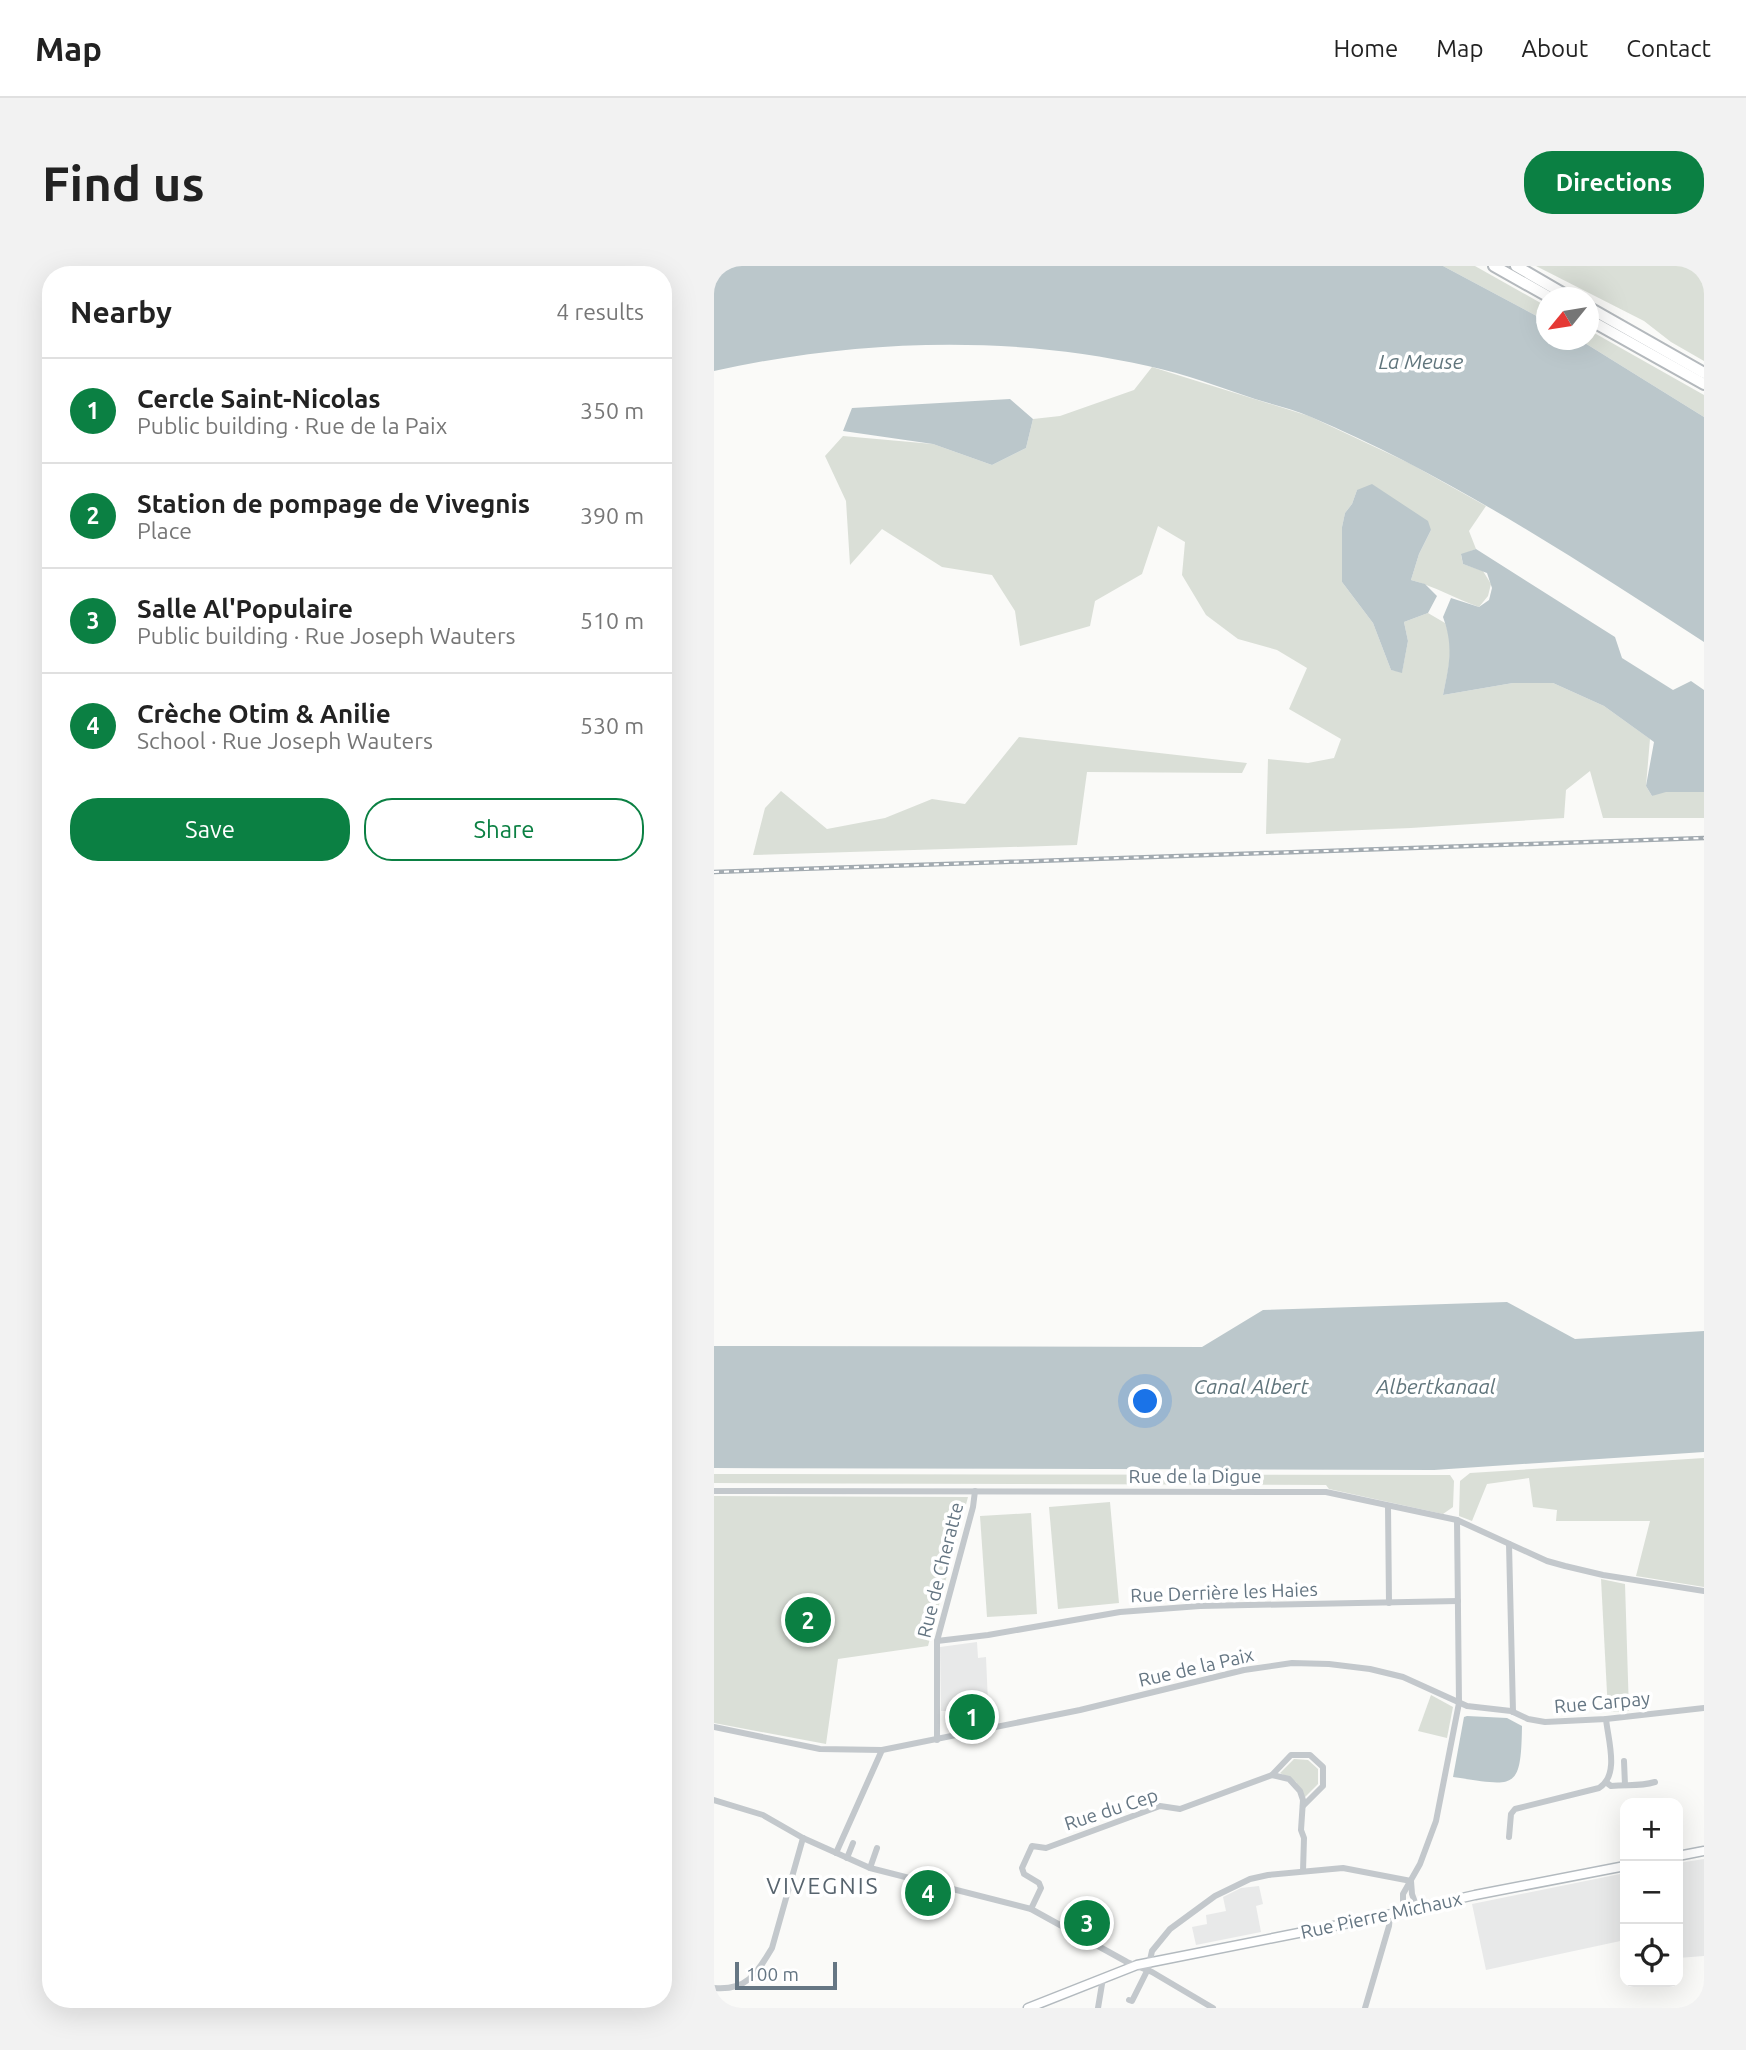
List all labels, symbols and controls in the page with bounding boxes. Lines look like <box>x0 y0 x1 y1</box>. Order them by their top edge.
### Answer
text: Map <box>35 30 102 67</box>
text: Home <box>1333 35 1398 62</box>
text: Map <box>1436 35 1483 62</box>
text: About <box>1521 35 1588 62</box>
text: Contact <box>1626 35 1711 62</box>
button: Directions <box>1524 151 1704 214</box>
text: Find us <box>42 155 205 210</box>
north arrow <box>1536 287 1599 350</box>
text: Nearby <box>70 295 172 329</box>
text: 4 results <box>556 299 644 324</box>
water label: La Meuse <box>1379 349 1464 373</box>
text: Cercle Saint-Nicolas <box>137 384 381 413</box>
text: 1 <box>87 398 99 423</box>
text: 350 m <box>580 398 644 423</box>
text: Public building · Rue de la Paix <box>137 413 447 438</box>
text: Station de pompage de Vivegnis <box>137 489 530 518</box>
text: 2 <box>87 503 99 528</box>
text: 390 m <box>580 503 644 528</box>
text: Place <box>137 518 192 543</box>
text: Salle Al'Populaire <box>137 594 353 623</box>
text: 3 <box>87 608 99 633</box>
text: 510 m <box>580 608 644 633</box>
text: Public building · Rue Joseph Wauters <box>137 623 516 648</box>
text: Crèche Otim & Anilie <box>137 699 391 728</box>
text: 4 <box>87 713 99 738</box>
text: 530 m <box>580 713 644 738</box>
text: School · Rue Joseph Wauters <box>137 728 433 753</box>
button: Save <box>70 798 350 861</box>
button: Share <box>364 798 644 861</box>
water label: Canal Albert <box>1193 1374 1309 1398</box>
water label: Albertkanaal <box>1375 1374 1496 1398</box>
your location <box>1128 1384 1162 1418</box>
street label: Rue de la Digue <box>1129 1465 1261 1487</box>
street label: Rue de Cheratte <box>913 1500 967 1640</box>
street label: Rue Derrière les Haies <box>1130 1578 1318 1606</box>
pin: 2 <box>785 1594 831 1646</box>
street label: Rue de la Paix <box>1136 1643 1256 1691</box>
street label: Rue Carpay <box>1553 1687 1651 1717</box>
pin: 1 <box>949 1691 995 1743</box>
street label: Rue du Cep <box>1061 1784 1161 1834</box>
map controls <box>1620 1798 1683 1987</box>
button: + <box>1620 1798 1683 1861</box>
button: − <box>1620 1861 1683 1924</box>
pin: 4 <box>905 1867 951 1919</box>
district label: VIVEGNIS <box>766 1873 880 1898</box>
street label: Rue Pierre Michaux <box>1298 1887 1464 1943</box>
pin: 3 <box>1064 1897 1110 1949</box>
button: locate <box>1620 1924 1683 1987</box>
scale bar <box>735 1959 836 1991</box>
text: 100 m <box>746 1963 799 1985</box>

